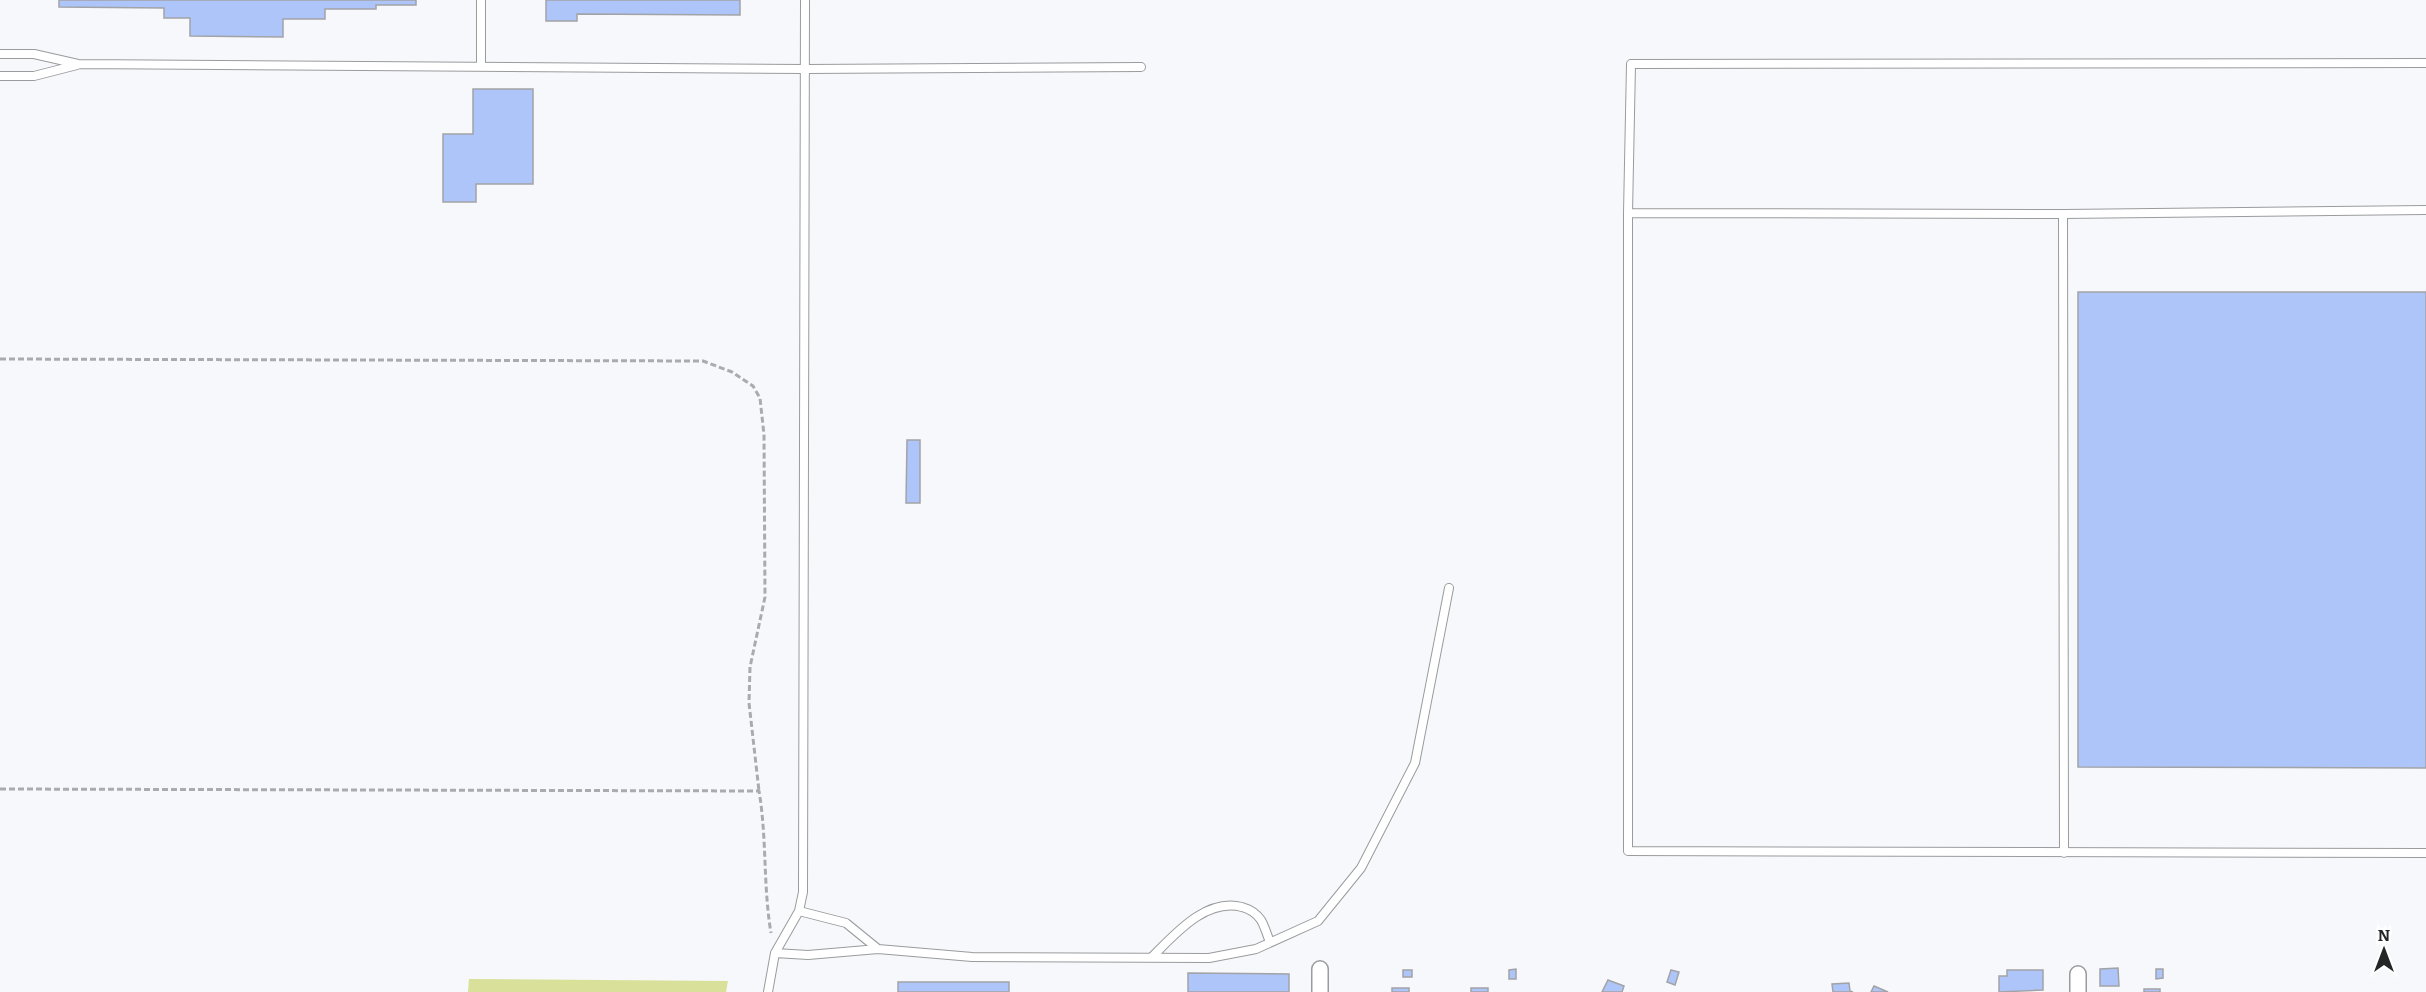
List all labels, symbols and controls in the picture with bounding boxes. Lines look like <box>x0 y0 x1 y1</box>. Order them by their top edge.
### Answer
north arrow <box>2354 920 2414 980</box>
text: N <box>2378 926 2390 945</box>

